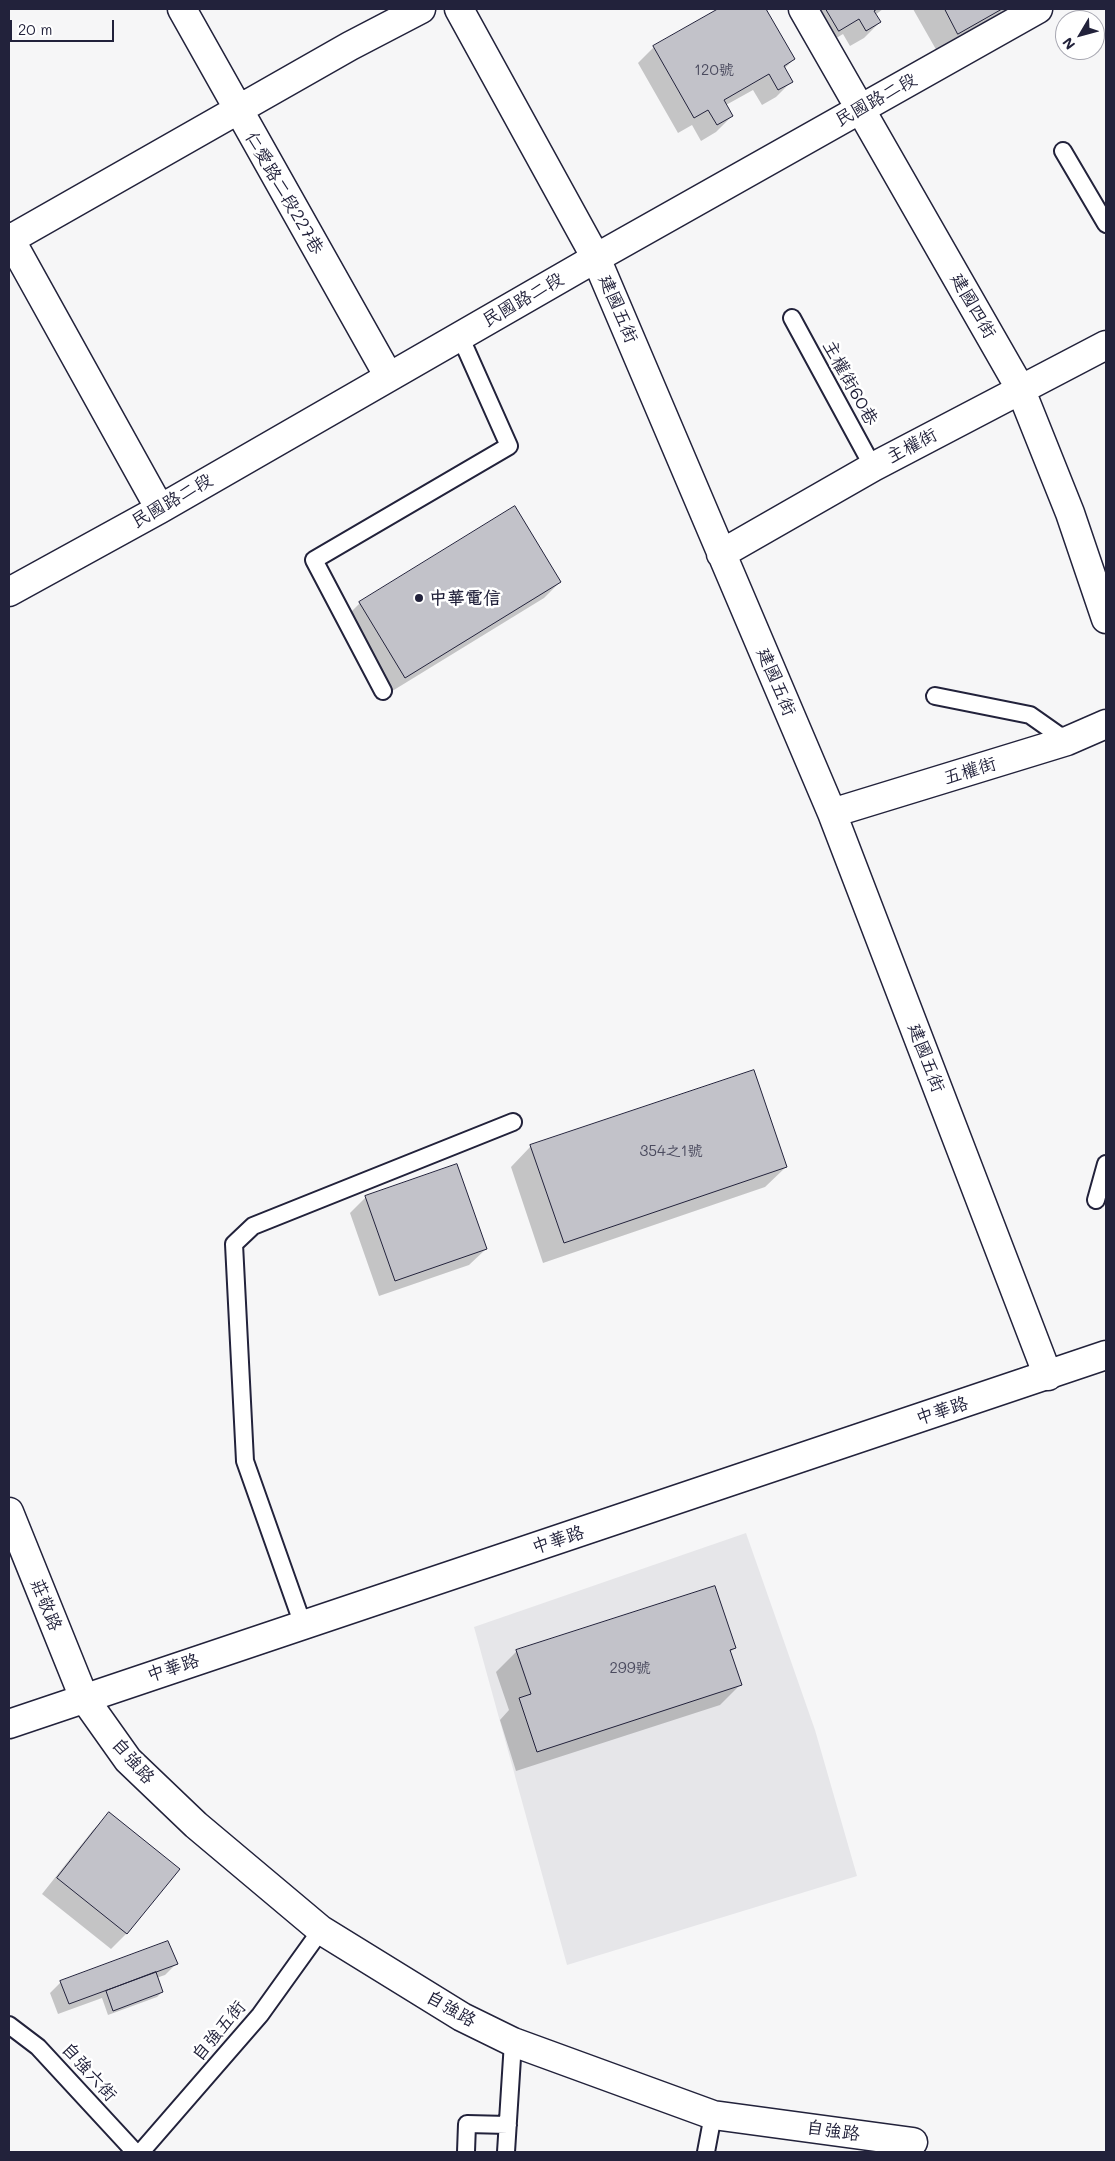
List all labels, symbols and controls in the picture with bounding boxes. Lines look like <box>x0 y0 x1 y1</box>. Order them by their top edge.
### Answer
scale bar <box>12 10 116 42</box>
north arrow <box>1055 10 1105 60</box>
text: 20 m <box>18 19 52 39</box>
text: N <box>1058 34 1079 54</box>
house number: 120號 <box>694 61 734 79</box>
street label: 民國路二段 <box>831 69 921 131</box>
street label: 仁愛路二段227巷 <box>240 128 328 258</box>
street label: 民國路二段 <box>479 268 567 332</box>
street label: 建國四街 <box>946 269 1000 343</box>
street label: 建國五街 <box>594 272 642 346</box>
street label: 主權街60巷 <box>818 337 882 429</box>
street label: 主權街 <box>883 424 941 468</box>
street label: 民國路二段 <box>128 469 216 533</box>
place label: 中華電信 <box>429 587 501 609</box>
marker: 中華電信 <box>413 592 425 604</box>
street label: 建國五街 <box>752 645 800 719</box>
street label: 五權街 <box>941 753 999 789</box>
street label: 建國五街 <box>903 1021 949 1095</box>
house number: 354之1號 <box>639 1142 703 1160</box>
street label: 中華路 <box>913 1392 971 1430</box>
street label: 中華路 <box>529 1521 587 1559</box>
street label: 莊敬路 <box>26 1576 66 1634</box>
street label: 中華路 <box>144 1649 202 1687</box>
house number: 299號 <box>609 1659 651 1677</box>
street label: 自強路 <box>107 1734 159 1788</box>
street label: 自強路 <box>422 1986 480 2032</box>
street label: 自強五街 <box>188 1996 250 2066</box>
street label: 自強六街 <box>57 2038 121 2106</box>
street label: 自強路 <box>805 2117 861 2145</box>

